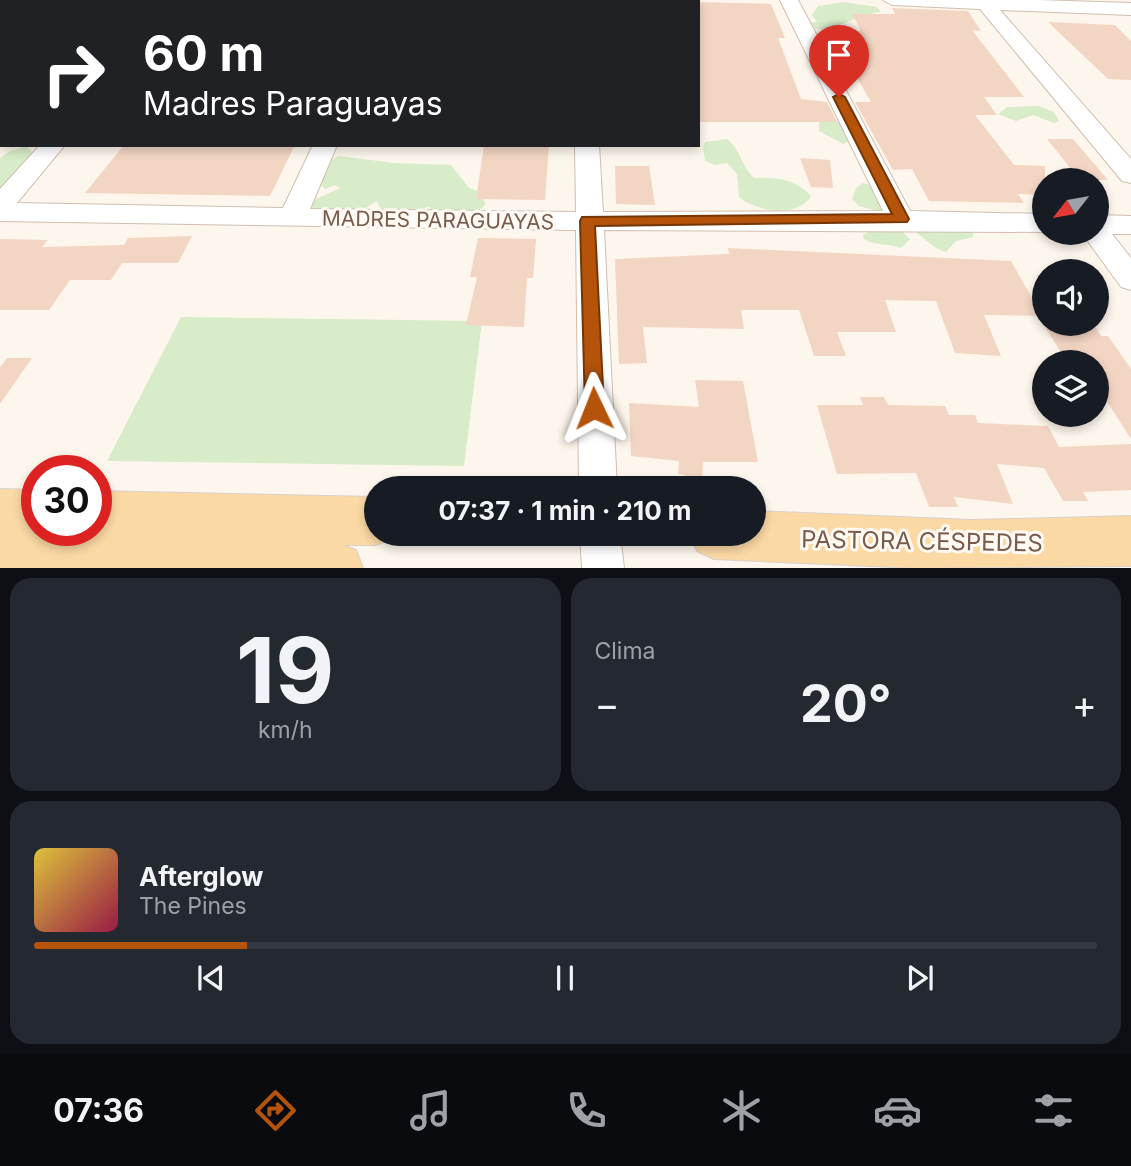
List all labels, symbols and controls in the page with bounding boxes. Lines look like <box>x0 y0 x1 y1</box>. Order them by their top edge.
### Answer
text: 60 m <box>143 24 264 83</box>
pin <box>809 25 869 97</box>
icon: right <box>28 28 119 119</box>
icon: arrive <box>820 36 858 74</box>
text: Madres Paraguayas <box>143 84 443 123</box>
north arrow <box>1032 168 1110 245</box>
map controls <box>1032 168 1109 427</box>
street label: MADRES PARAGUAYAS <box>322 205 554 235</box>
button: sound <box>1032 259 1109 336</box>
button: layers <box>1032 350 1109 427</box>
position arrow <box>557 371 631 445</box>
speed limit sign: 30 <box>21 455 112 546</box>
text: 07:37 · 1 min · 210 m <box>438 495 692 526</box>
street label: PASTORA CÉSPEDES <box>801 523 1043 558</box>
text: 19 <box>236 615 334 725</box>
text: Clima <box>595 637 656 665</box>
text: 20° <box>800 672 892 735</box>
text: − <box>595 681 620 727</box>
text: + <box>1072 681 1097 727</box>
text: km/h <box>258 716 313 744</box>
text: Afterglow <box>139 861 263 892</box>
text: The Pines <box>139 892 247 920</box>
icon: previous <box>192 959 230 997</box>
icon: pause <box>546 959 584 997</box>
icon: next <box>901 959 939 997</box>
icon: directions <box>251 1086 300 1135</box>
icon: music <box>406 1086 455 1135</box>
icon: phone <box>562 1086 611 1135</box>
icon: climate <box>717 1086 766 1135</box>
icon: car <box>873 1086 922 1135</box>
icon: filters <box>1029 1086 1078 1135</box>
text: 07:36 <box>53 1091 144 1130</box>

